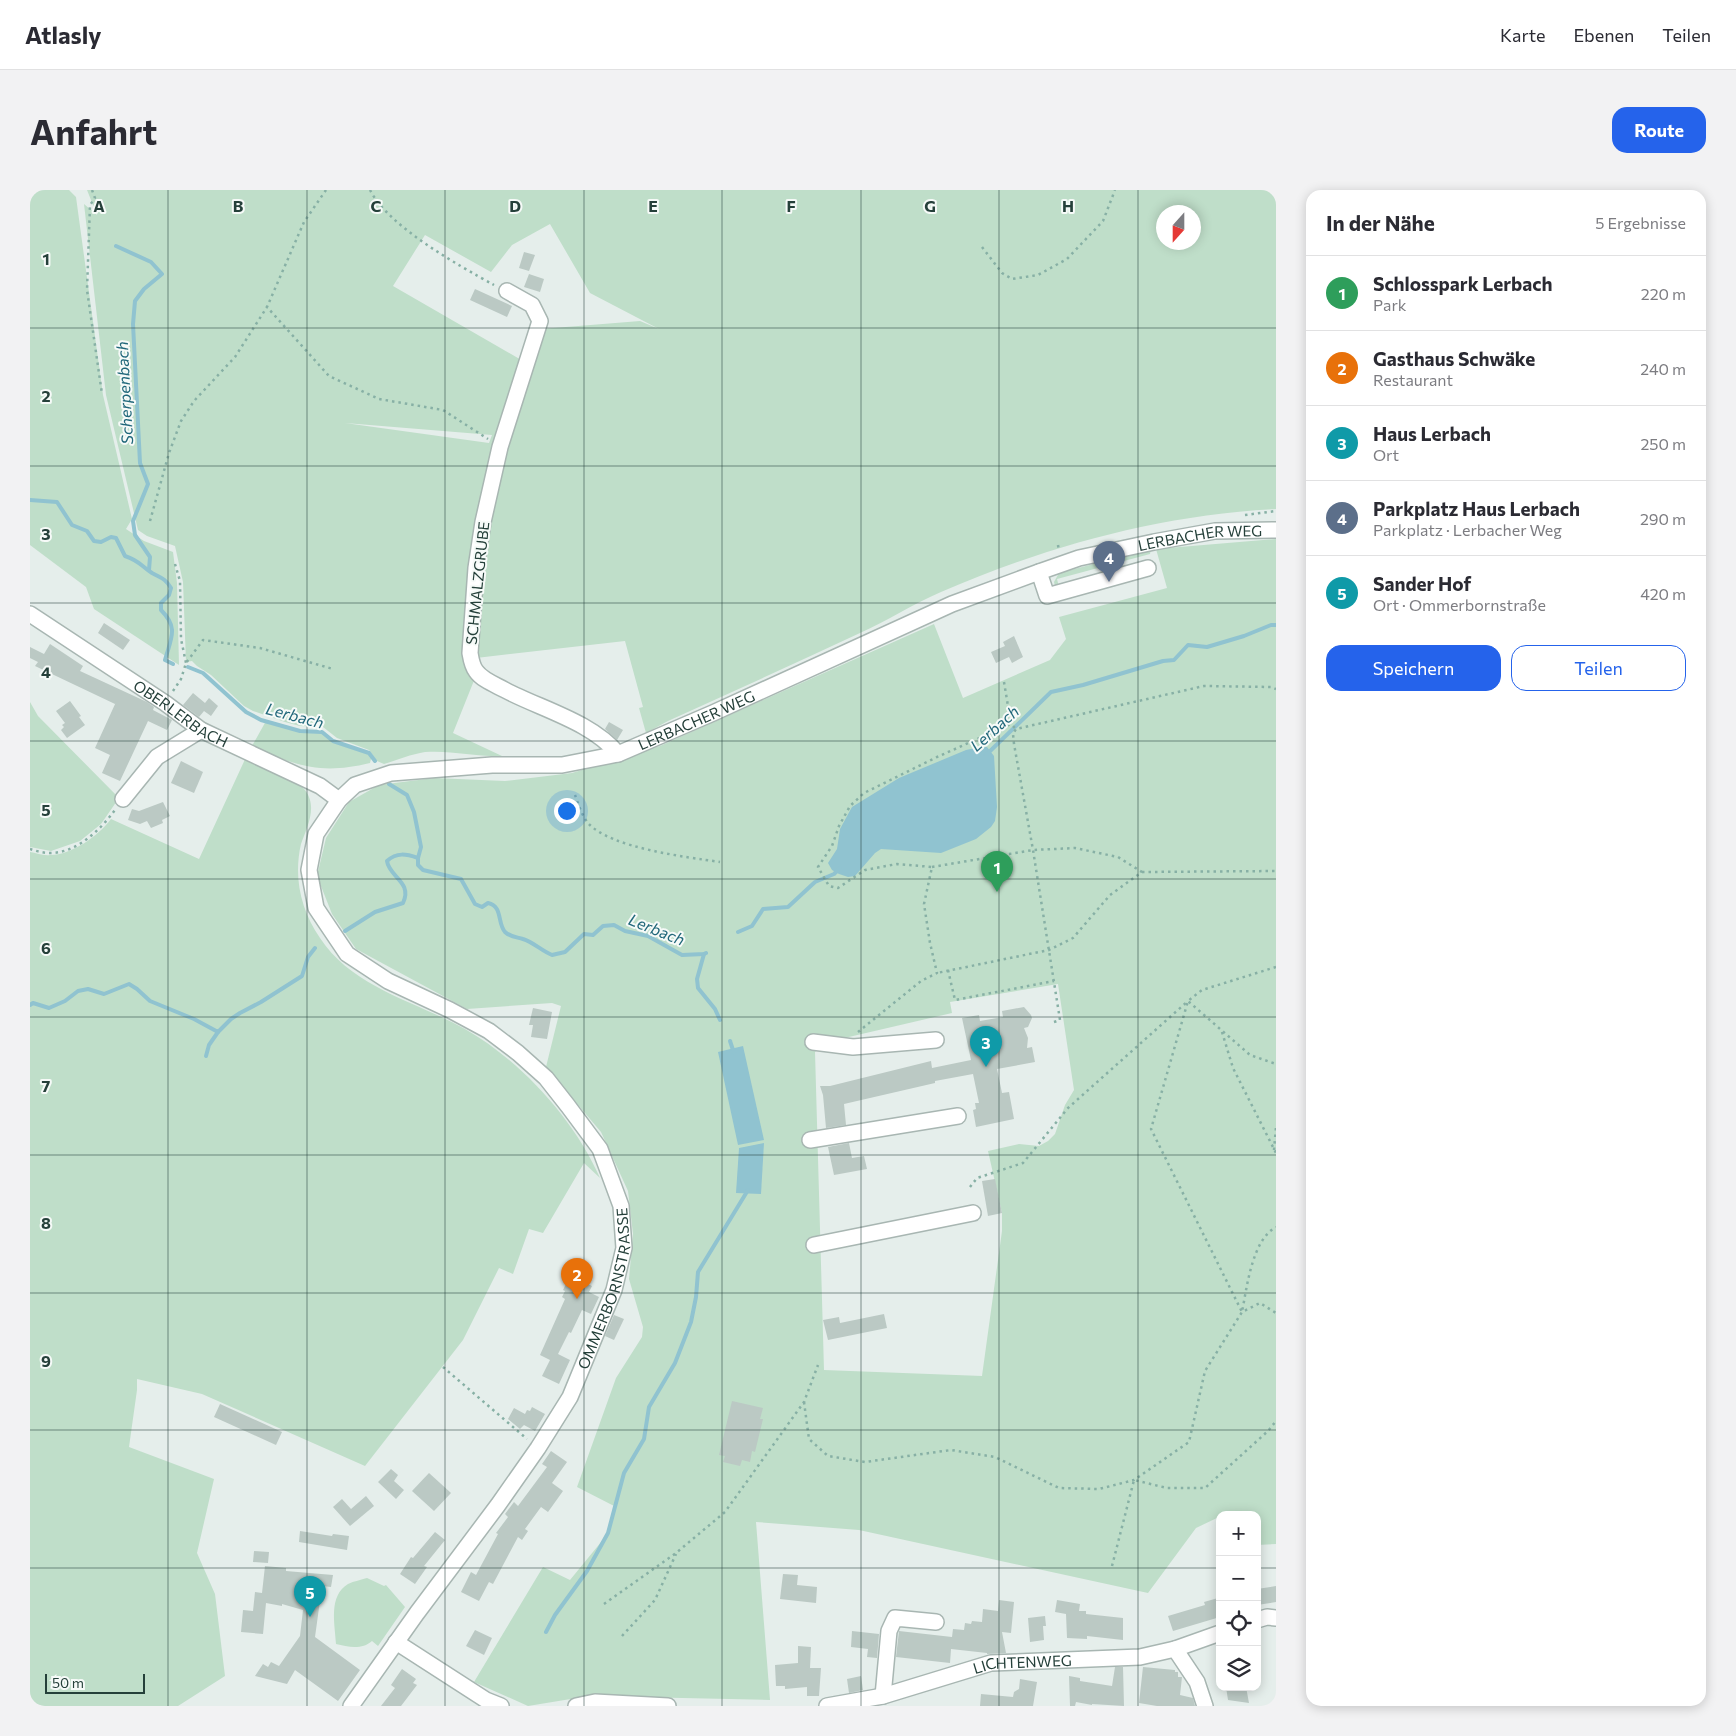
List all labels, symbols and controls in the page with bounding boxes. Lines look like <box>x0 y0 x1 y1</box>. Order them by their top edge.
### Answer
text: Atlasly <box>25 20 102 49</box>
text: Karte <box>1500 24 1545 46</box>
text: Ebenen <box>1573 24 1634 46</box>
text: Teilen <box>1662 24 1711 46</box>
button: Route <box>1612 107 1706 153</box>
text: Anfahrt <box>30 109 157 152</box>
text: A <box>93 196 105 215</box>
text: B <box>233 196 244 215</box>
text: C <box>371 196 382 215</box>
text: D <box>509 196 521 215</box>
text: E <box>648 196 658 215</box>
text: F <box>786 196 796 215</box>
text: G <box>924 196 936 215</box>
text: H <box>1062 196 1074 215</box>
north arrow <box>1156 205 1201 250</box>
text: In der Nähe <box>1326 210 1435 235</box>
text: 5 Ergebnisse <box>1595 213 1686 232</box>
text: 1 <box>42 249 50 268</box>
text: Schlosspark Lerbach <box>1373 272 1553 295</box>
text: 1 <box>1338 284 1346 303</box>
text: 220 m <box>1641 284 1686 303</box>
text: Park <box>1373 295 1406 314</box>
water label: Scherpenbach <box>112 341 136 445</box>
text: Gasthaus Schwäke <box>1373 347 1535 370</box>
text: 2 <box>1337 359 1347 378</box>
text: 240 m <box>1640 359 1686 378</box>
text: Restaurant <box>1373 370 1453 389</box>
text: 2 <box>41 386 51 405</box>
text: Haus Lerbach <box>1373 422 1491 445</box>
text: 3 <box>1337 434 1347 453</box>
text: 250 m <box>1640 434 1686 453</box>
text: Ort <box>1373 445 1399 464</box>
text: Parkplatz Haus Lerbach <box>1373 497 1580 520</box>
text: 4 <box>1337 509 1347 528</box>
text: 290 m <box>1640 509 1686 528</box>
street label: SCHMALZGRUBE <box>462 520 492 645</box>
text: Parkplatz · Lerbacher Weg <box>1373 520 1562 539</box>
street label: LERBACHER WEG <box>1136 521 1262 554</box>
text: 3 <box>41 524 51 543</box>
pin: 4 <box>1093 541 1125 582</box>
text: Sander Hof <box>1373 572 1471 595</box>
text: 5 <box>1337 584 1347 603</box>
text: 420 m <box>1640 584 1686 603</box>
text: Ort · Ommerbornstraße <box>1373 595 1546 614</box>
button: Speichern <box>1326 645 1501 691</box>
button: Teilen <box>1511 645 1686 691</box>
text: 4 <box>41 662 51 681</box>
street label: OBERLERBACH <box>130 676 231 751</box>
street label: LERBACHER WEG <box>635 686 757 753</box>
water label: Lerbach <box>264 698 326 732</box>
water label: Lerbach <box>966 701 1022 755</box>
your location <box>554 798 580 824</box>
text: 5 <box>41 800 51 819</box>
pin: 1 <box>981 851 1013 892</box>
water label: Lerbach <box>626 909 688 949</box>
text: 6 <box>41 938 51 957</box>
pin: 3 <box>970 1026 1002 1067</box>
text: 7 <box>42 1076 51 1095</box>
street label: OMMERBORNSTRASSE <box>573 1207 634 1372</box>
text: 8 <box>41 1213 51 1232</box>
pin: 2 <box>561 1258 593 1299</box>
text: 9 <box>41 1351 51 1370</box>
map controls <box>1216 1511 1261 1691</box>
button: + <box>1216 1511 1261 1556</box>
button: − <box>1216 1556 1261 1601</box>
pin: 5 <box>294 1576 326 1617</box>
button: locate <box>1216 1601 1261 1646</box>
button: layers <box>1216 1646 1261 1691</box>
street label: LICHTENWEG <box>971 1651 1072 1677</box>
scale bar <box>45 1671 145 1694</box>
text: 50 m <box>52 1674 84 1691</box>

